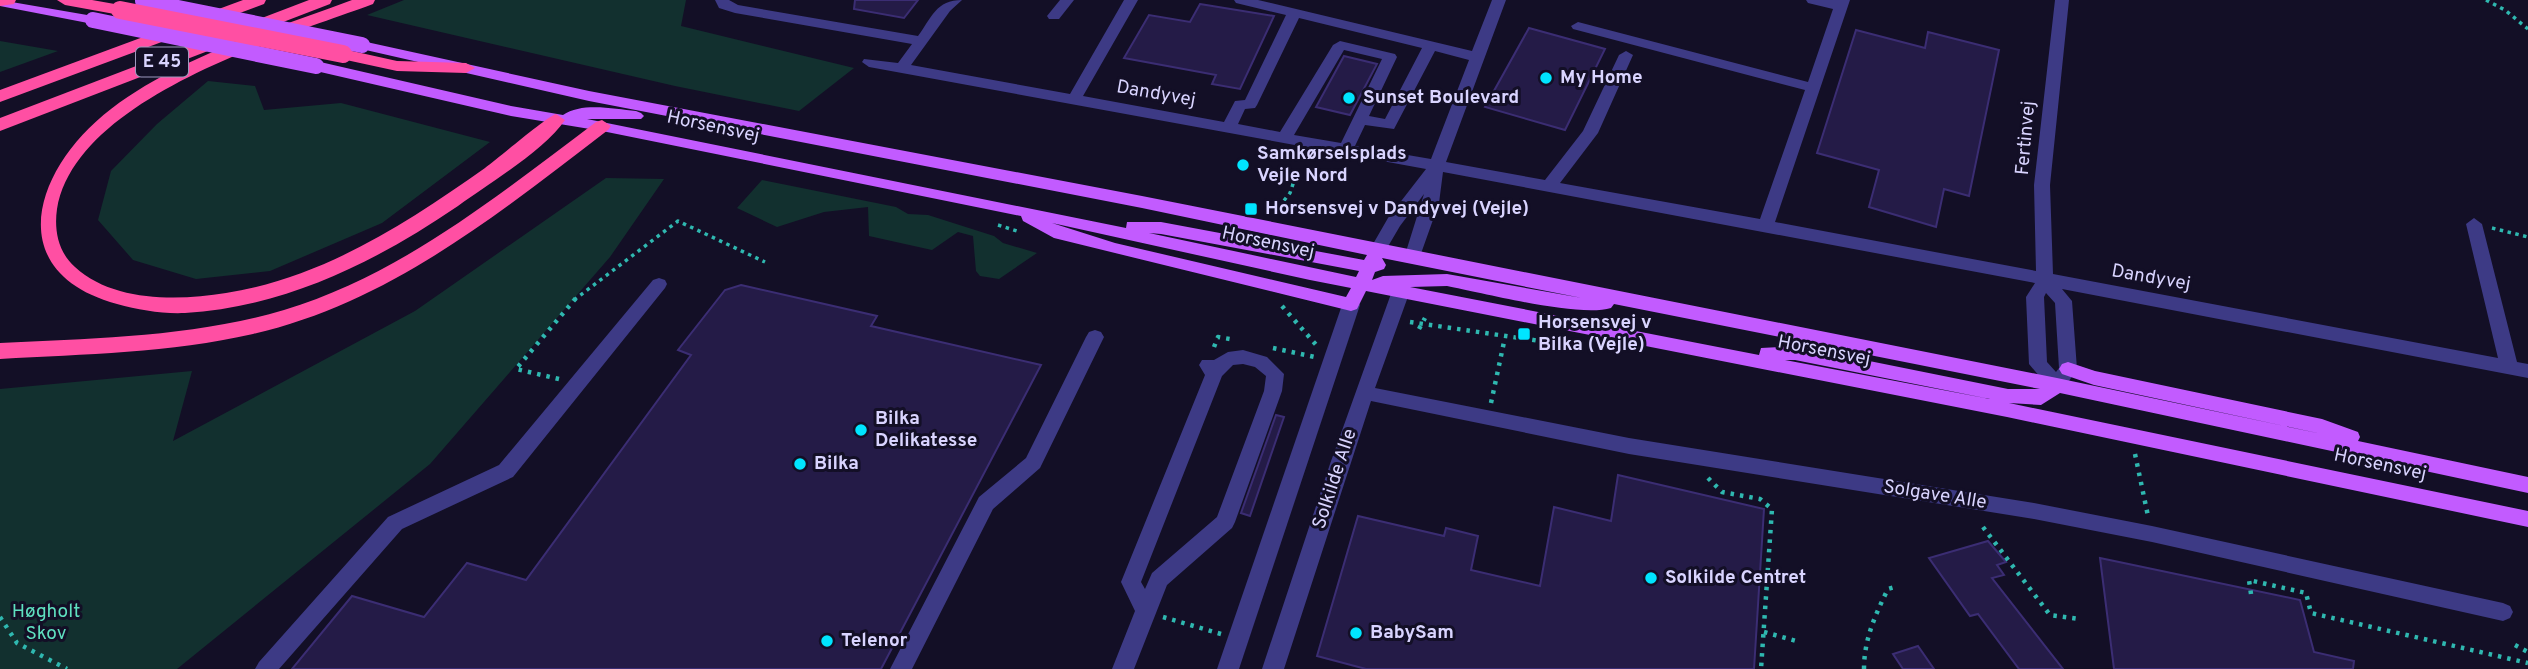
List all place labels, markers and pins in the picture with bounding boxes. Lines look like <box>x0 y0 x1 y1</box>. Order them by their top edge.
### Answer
place label: My Home <box>1560 66 1643 90</box>
marker: My Home <box>1538 70 1554 86</box>
place label: Sunset Boulevard <box>1363 86 1519 110</box>
marker: Sunset Boulevard <box>1341 90 1357 106</box>
place label: Samkørselsplads Vejle Nord <box>1257 142 1407 188</box>
marker: Samkørselsplads Vejle Nord <box>1235 157 1251 173</box>
place label: Horsensvej v Dandyvej (Vejle) <box>1265 197 1529 221</box>
marker: Horsensvej v Dandyvej (Vejle) <box>1243 201 1259 217</box>
place label: Horsensvej v Bilka (Vejle) <box>1538 311 1652 357</box>
marker: Horsensvej v Bilka (Vejle) <box>1516 326 1532 342</box>
place label: Bilka Delikatesse <box>875 407 977 453</box>
marker: Bilka Delikatesse <box>853 422 869 438</box>
place label: Bilka <box>814 452 859 476</box>
marker: Bilka <box>792 456 808 472</box>
place label: Solkilde Centret <box>1665 566 1806 590</box>
marker: Solkilde Centret <box>1643 570 1659 586</box>
place label: BabySam <box>1370 621 1454 645</box>
marker: BabySam <box>1348 625 1364 641</box>
place label: Telenor <box>841 629 907 653</box>
marker: Telenor <box>819 633 835 649</box>

